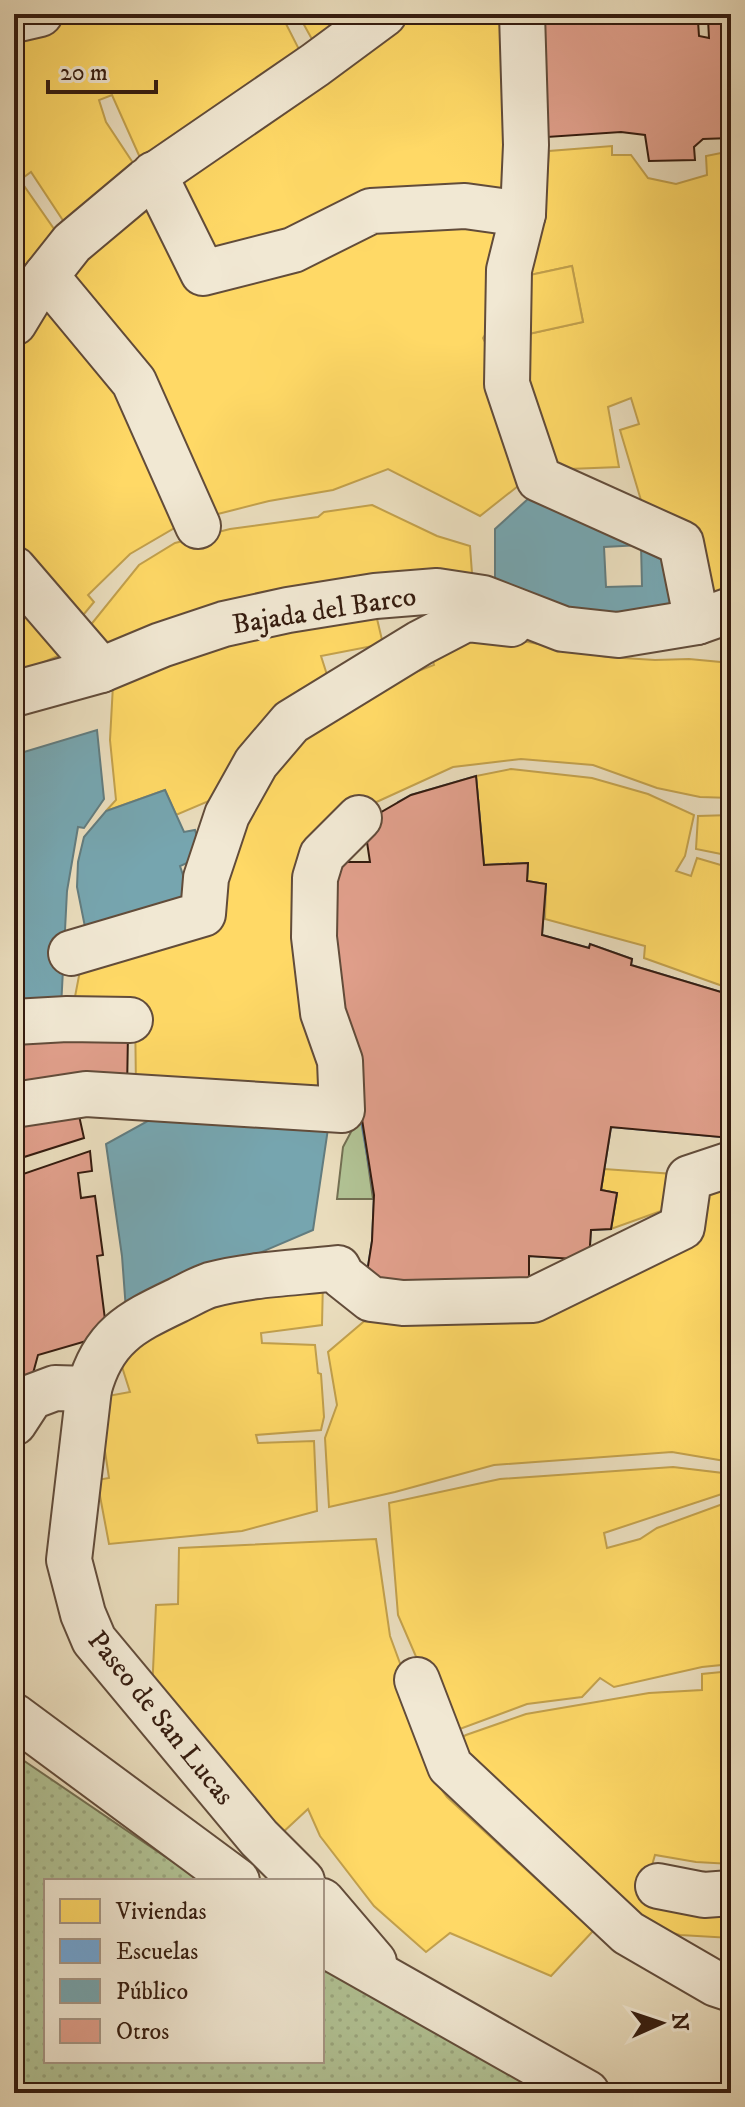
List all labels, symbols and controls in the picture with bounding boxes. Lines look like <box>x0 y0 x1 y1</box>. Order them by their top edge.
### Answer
scale bar <box>48 44 156 94</box>
text: 20 m <box>60 58 108 88</box>
street label: Bajada del Barco <box>230 579 419 642</box>
street label: Paseo de San Lucas <box>80 1624 242 1812</box>
legend <box>44 1879 324 2063</box>
text: Viviendas <box>115 1897 207 1927</box>
text: Escuelas <box>116 1937 198 1967</box>
text: Público <box>116 1977 188 2007</box>
north arrow <box>621 1983 701 2063</box>
text: N <box>666 2012 693 2032</box>
text: Otros <box>116 2017 169 2047</box>

